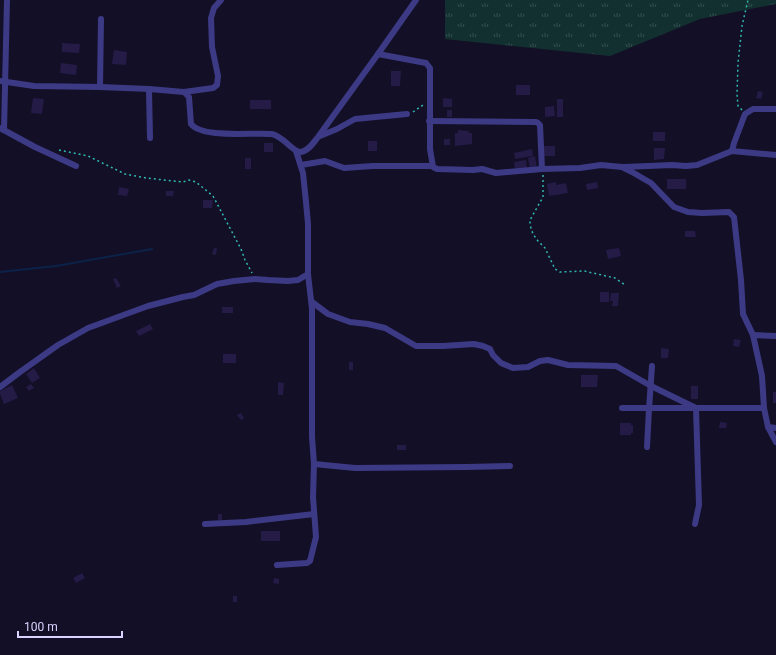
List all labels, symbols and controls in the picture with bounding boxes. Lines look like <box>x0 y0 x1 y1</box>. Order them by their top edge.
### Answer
scale bar <box>18 613 122 639</box>
text: 100 m <box>24 620 58 634</box>

